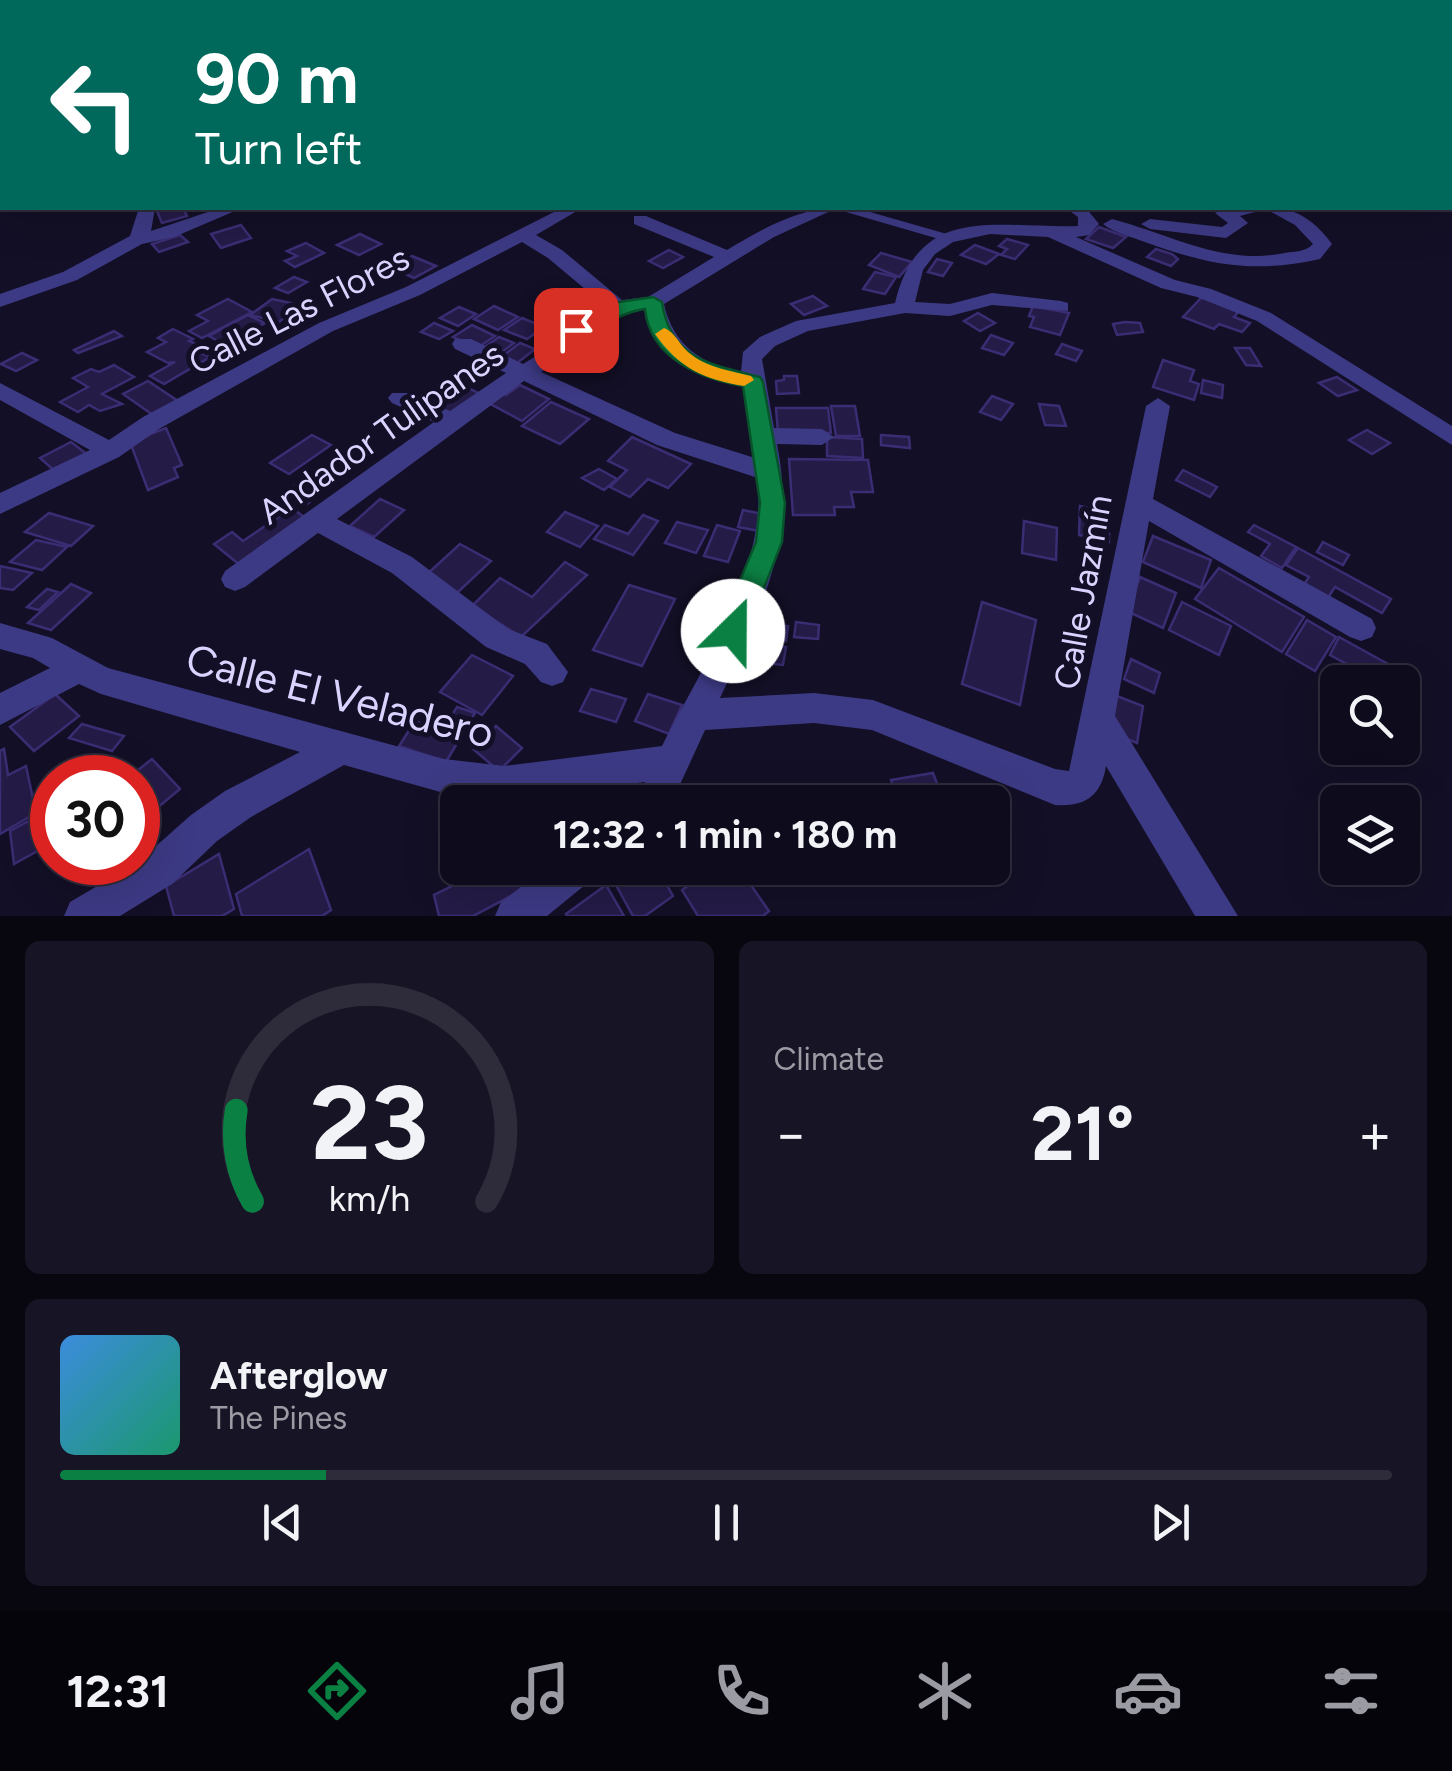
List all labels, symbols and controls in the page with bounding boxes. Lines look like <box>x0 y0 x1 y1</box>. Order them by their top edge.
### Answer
text: 90 m <box>195 36 359 121</box>
icon: left <box>30 40 160 170</box>
text: Turn left <box>195 121 362 175</box>
street label: Calle Las Flores <box>182 236 416 384</box>
pin <box>534 288 619 373</box>
icon: arrive <box>549 303 604 358</box>
street label: Andador Tulipanes <box>250 333 512 533</box>
street label: Calle Jazmín <box>1045 491 1121 693</box>
position arrow <box>681 579 785 683</box>
street label: Calle El Veladero <box>181 633 499 759</box>
map controls <box>1320 665 1420 885</box>
button: search <box>1320 665 1420 765</box>
speed limit sign: 30 <box>30 755 160 885</box>
button: layers <box>1320 785 1420 885</box>
text: 12:32 · 1 min · 180 m <box>553 812 897 858</box>
text: Climate <box>774 1040 884 1078</box>
text: 23 <box>310 1060 428 1185</box>
text: 21° <box>1031 1089 1134 1179</box>
text: − <box>774 1101 808 1167</box>
text: + <box>1358 1101 1392 1167</box>
text: km/h <box>328 1177 410 1220</box>
text: Afterglow <box>210 1353 388 1399</box>
text: The Pines <box>210 1399 347 1437</box>
icon: previous <box>255 1495 310 1550</box>
icon: pause <box>699 1495 754 1550</box>
icon: next <box>1143 1495 1198 1550</box>
icon: directions <box>302 1656 372 1726</box>
icon: music <box>505 1656 575 1726</box>
icon: phone <box>707 1656 777 1726</box>
icon: climate <box>910 1656 980 1726</box>
icon: car <box>1113 1656 1183 1726</box>
icon: filters <box>1316 1656 1386 1726</box>
text: 12:31 <box>66 1664 169 1718</box>

